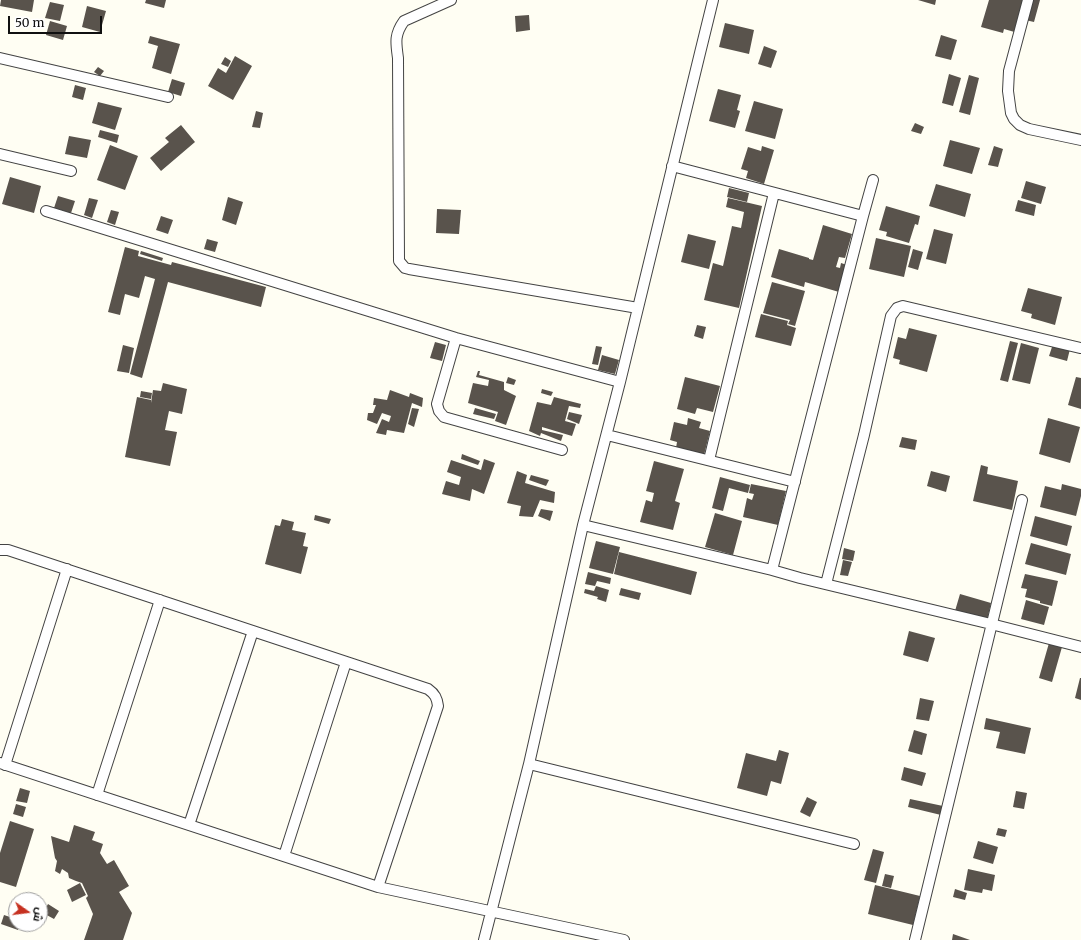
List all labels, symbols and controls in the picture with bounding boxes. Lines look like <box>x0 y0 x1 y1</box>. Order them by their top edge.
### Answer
scale bar <box>10 8 104 34</box>
text: 50 m <box>15 15 44 30</box>
north arrow <box>8 892 48 932</box>
text: ش <box>30 906 47 923</box>

